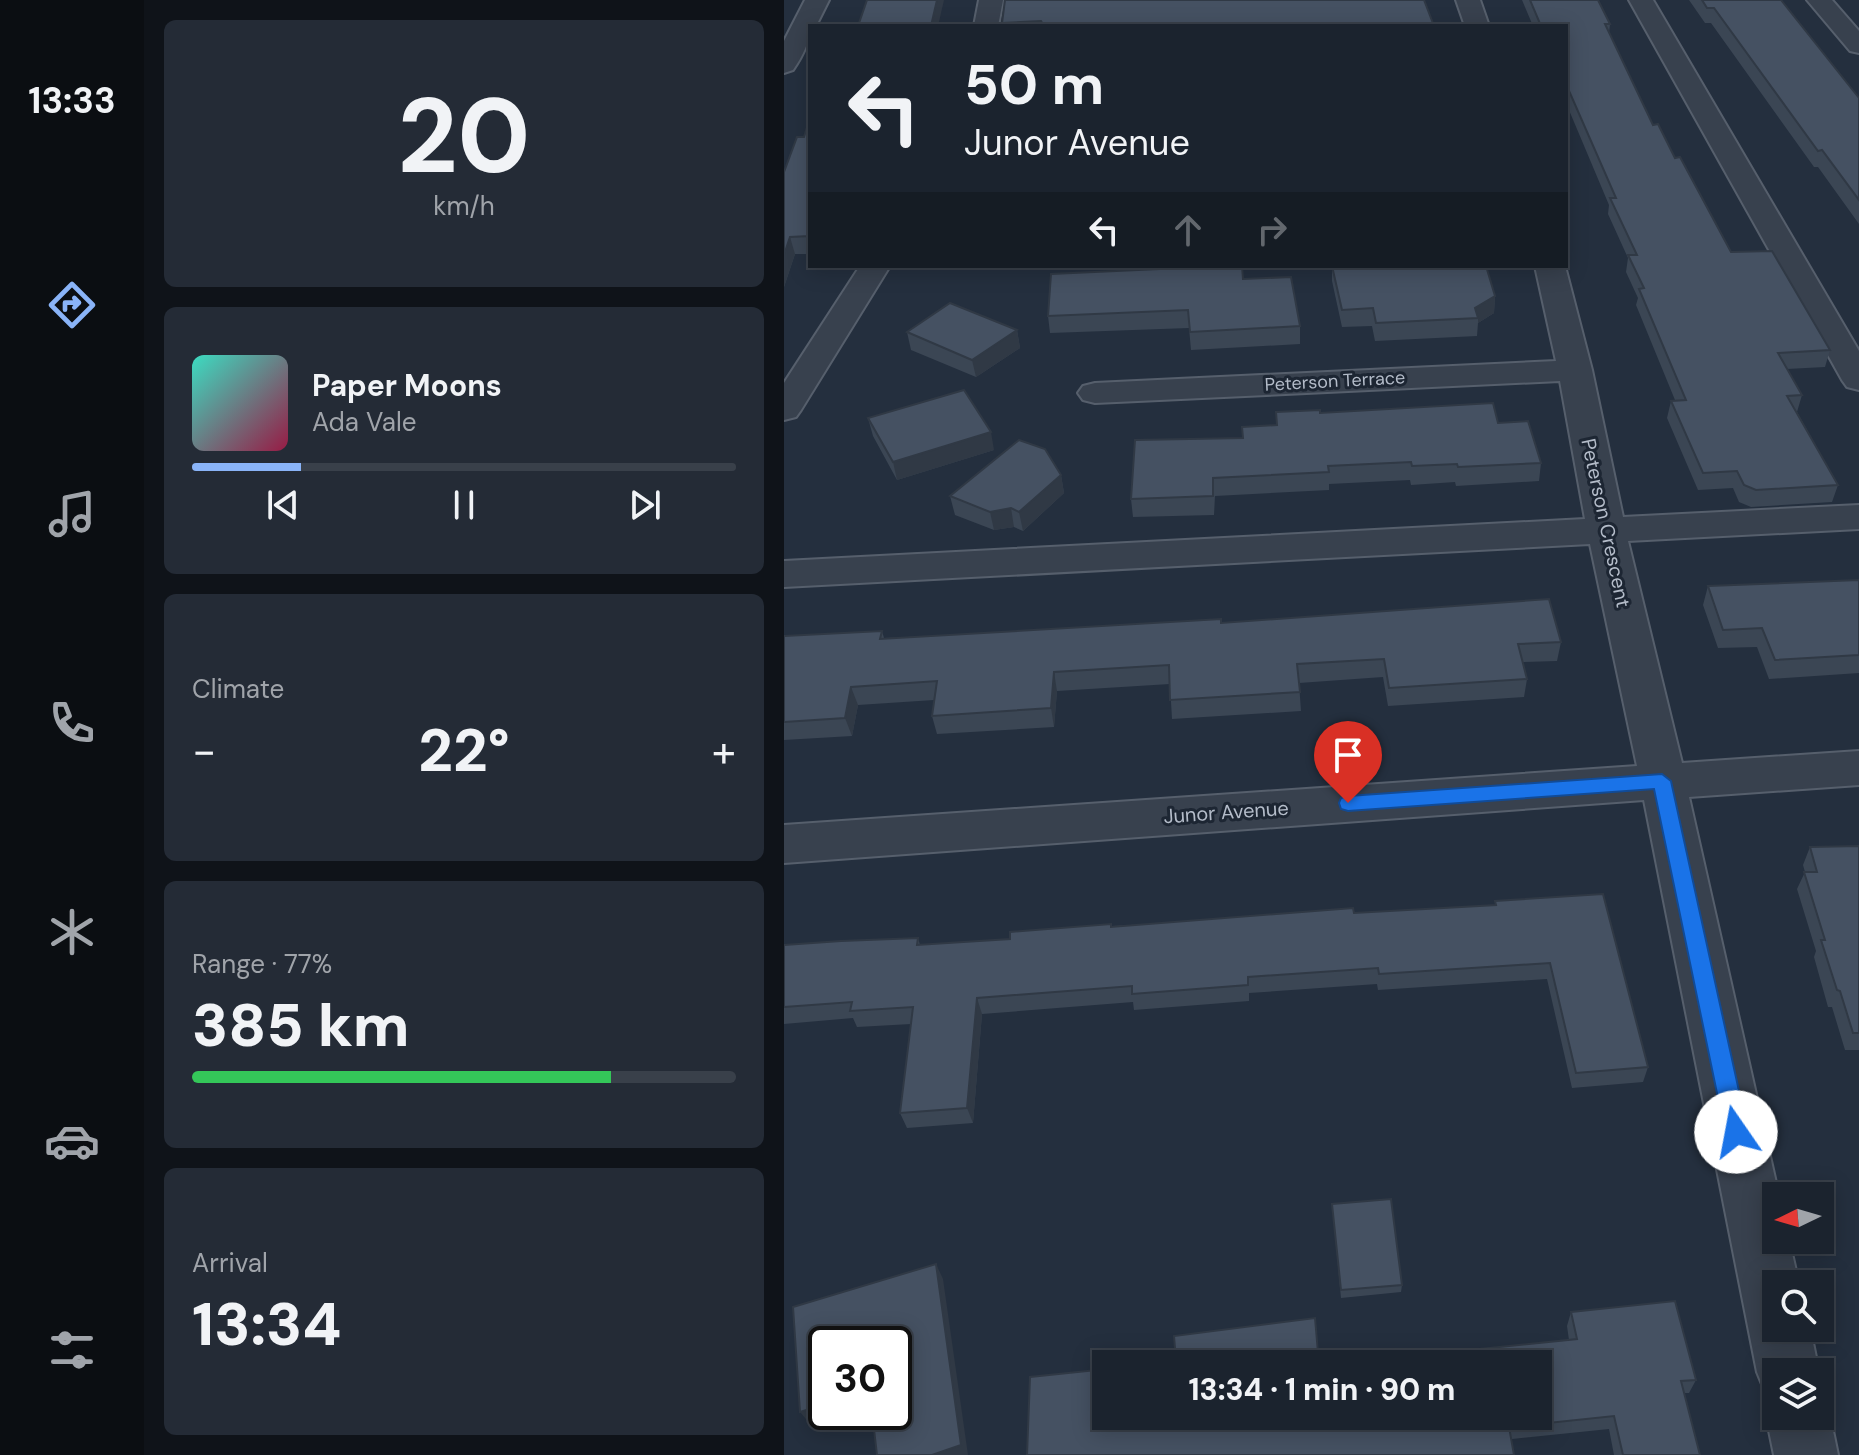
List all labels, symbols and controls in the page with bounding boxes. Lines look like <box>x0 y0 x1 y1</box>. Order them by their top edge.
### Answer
text: 50 m <box>964 48 1104 121</box>
icon: left <box>832 56 936 160</box>
text: 20 <box>398 69 530 204</box>
text: 13:33 <box>28 77 116 124</box>
text: Junor Avenue <box>964 119 1190 166</box>
text: km/h <box>433 189 495 223</box>
icon: left <box>1082 208 1126 252</box>
icon: ahead <box>1166 208 1210 252</box>
icon: right <box>1250 208 1294 252</box>
icon: directions <box>44 277 100 333</box>
street label: Peterson Terrace <box>1264 365 1406 397</box>
text: Paper Moons <box>312 366 502 405</box>
text: Ada Vale <box>312 405 417 439</box>
street label: Peterson Crescent <box>1575 436 1637 610</box>
icon: previous <box>261 483 305 527</box>
icon: pause <box>442 483 486 527</box>
icon: next <box>623 483 667 527</box>
icon: music <box>44 486 100 542</box>
text: Climate <box>192 672 284 706</box>
icon: phone <box>44 695 100 751</box>
text: 22° <box>418 711 510 790</box>
pin <box>1314 721 1382 803</box>
text: − <box>192 722 216 780</box>
text: + <box>712 722 736 780</box>
icon: arrive <box>1326 733 1370 777</box>
street label: Junor Avenue <box>1162 795 1290 829</box>
icon: climate <box>44 904 100 960</box>
text: Range · 77% <box>192 947 332 981</box>
text: 385 km <box>192 986 410 1065</box>
position arrow <box>1694 1090 1778 1174</box>
icon: car <box>44 1113 100 1169</box>
north arrow <box>1762 1182 1834 1254</box>
map controls <box>1762 1182 1834 1430</box>
text: Arrival <box>192 1246 268 1280</box>
button: search <box>1762 1270 1834 1342</box>
text: 13:34 <box>192 1285 342 1364</box>
icon: filters <box>44 1322 100 1378</box>
speed limit sign: 30 <box>808 1326 912 1430</box>
button: layers <box>1762 1358 1834 1430</box>
text: 13:34 · 1 min · 90 m <box>1189 1370 1456 1409</box>

